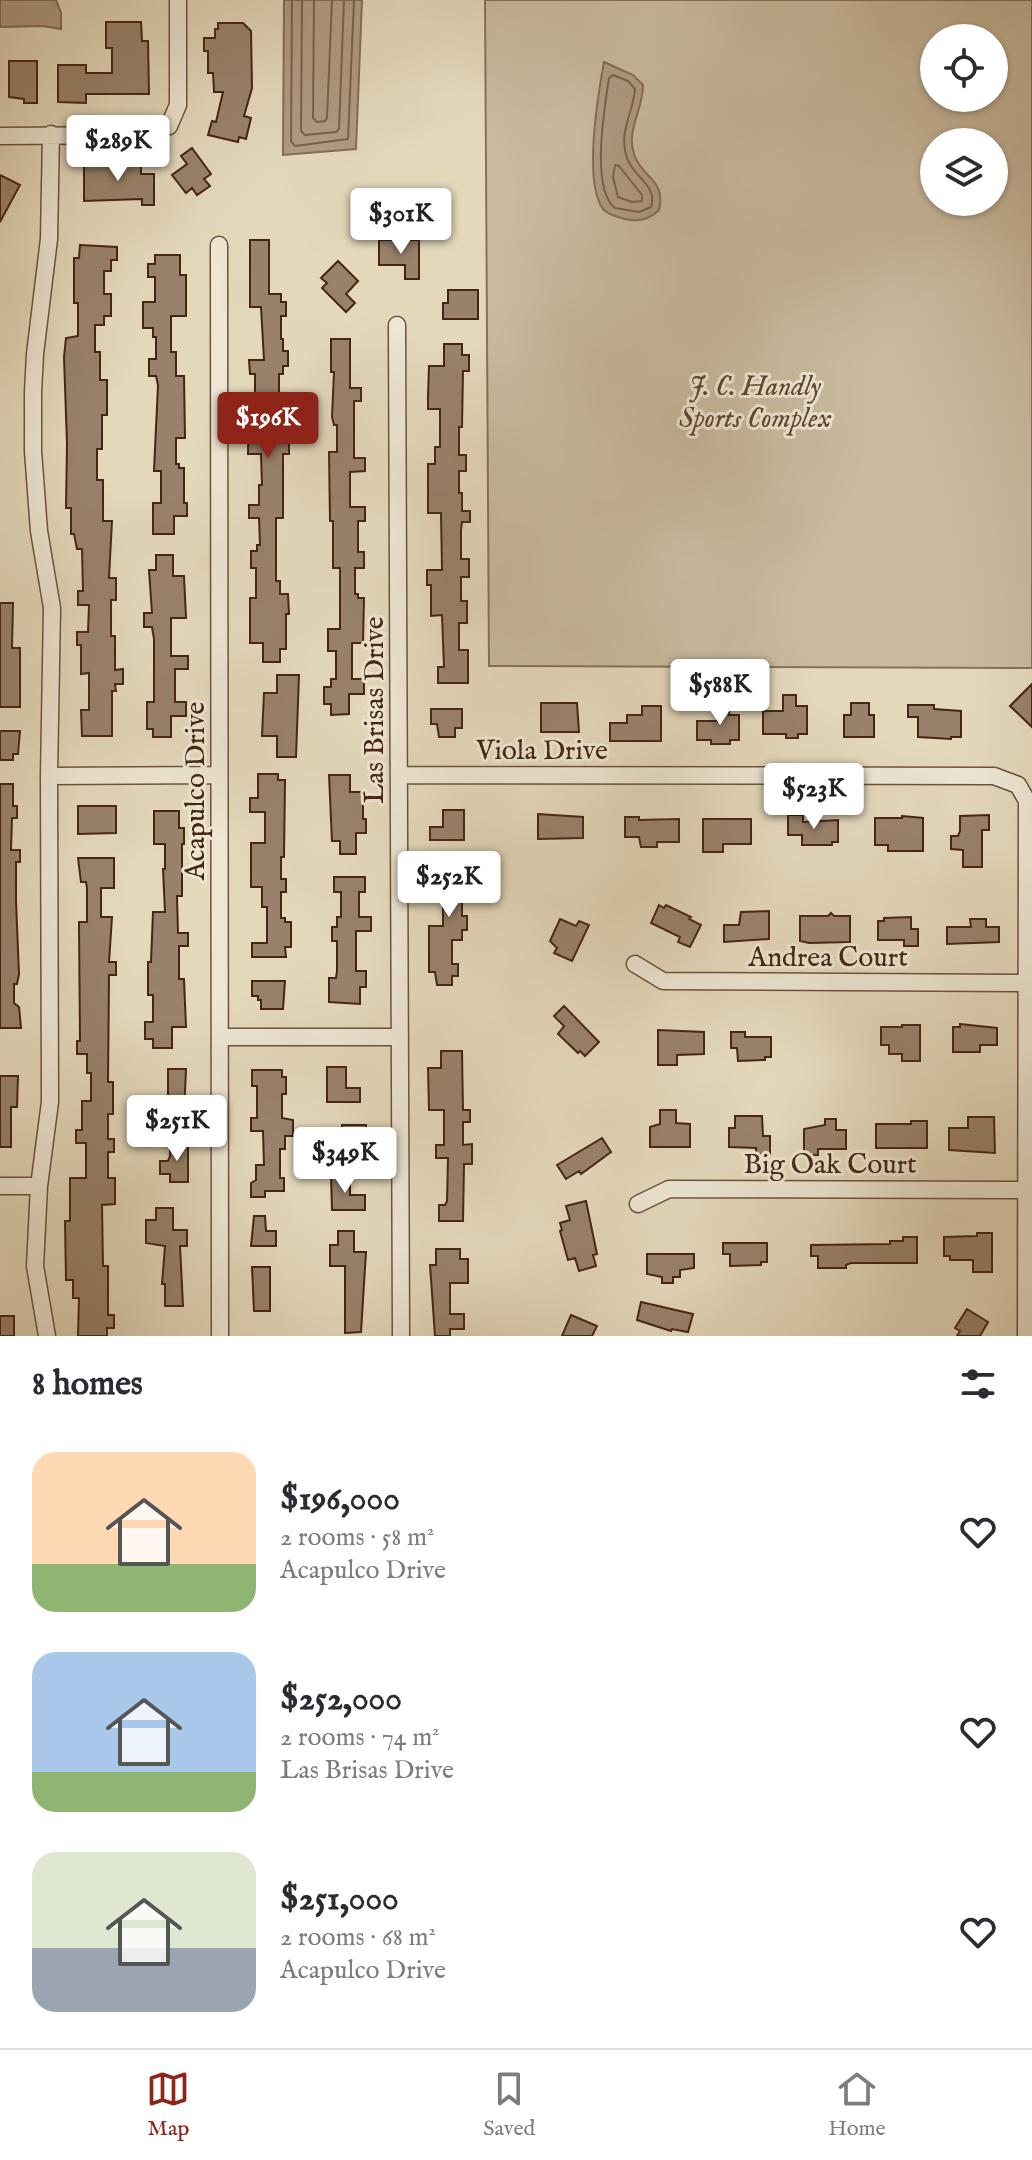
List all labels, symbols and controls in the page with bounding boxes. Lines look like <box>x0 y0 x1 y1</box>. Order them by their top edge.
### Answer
map controls <box>920 24 1008 216</box>
button: locate <box>920 24 1008 112</box>
pin: $289K <box>62 115 174 183</box>
text: $289K <box>85 124 151 157</box>
button: layers <box>920 128 1008 216</box>
pin: $301K <box>345 188 457 256</box>
text: $301K <box>368 197 434 230</box>
park label: J. C. Handly Sports Complex <box>679 370 832 437</box>
pin: $196K <box>212 392 324 460</box>
text: $196K <box>235 401 301 434</box>
street label: Las Brisas Drive <box>358 616 393 804</box>
pin: $588K <box>664 659 776 727</box>
text: $588K <box>688 668 752 701</box>
street label: Acapulco Drive <box>179 702 214 881</box>
street label: Viola Drive <box>475 734 608 769</box>
pin: $523K <box>758 763 870 831</box>
text: $523K <box>782 772 846 805</box>
pin: $252K <box>393 851 505 919</box>
text: $252K <box>416 860 482 893</box>
street label: Andrea Court <box>747 941 908 976</box>
pin: $251K <box>121 1095 233 1163</box>
text: $251K <box>145 1104 209 1137</box>
pin: $349K <box>289 1127 401 1195</box>
text: $349K <box>311 1136 379 1169</box>
street label: Big Oak Court <box>743 1148 917 1183</box>
icon: filters <box>956 1362 1000 1406</box>
text: 8 homes <box>32 1363 143 1406</box>
text: $196,000 <box>280 1478 400 1521</box>
icon: home <box>96 1484 192 1580</box>
icon: heart <box>956 1510 1000 1554</box>
text: 2 rooms · 58 m² <box>280 1521 434 1554</box>
text: Acapulco Drive <box>280 1554 446 1587</box>
text: $252,000 <box>280 1678 402 1721</box>
icon: home <box>96 1684 192 1780</box>
icon: heart <box>956 1710 1000 1754</box>
text: 2 rooms · 74 m² <box>280 1721 440 1754</box>
text: Las Brisas Drive <box>280 1754 454 1787</box>
text: $251,000 <box>280 1878 399 1921</box>
icon: home <box>96 1884 192 1980</box>
icon: heart <box>956 1910 1000 1954</box>
text: 2 rooms · 68 m² <box>280 1921 436 1954</box>
text: Acapulco Drive <box>280 1954 446 1987</box>
tab: Map <box>146 2067 190 2143</box>
tab: Saved <box>483 2067 535 2143</box>
tab: Home <box>828 2067 886 2143</box>

